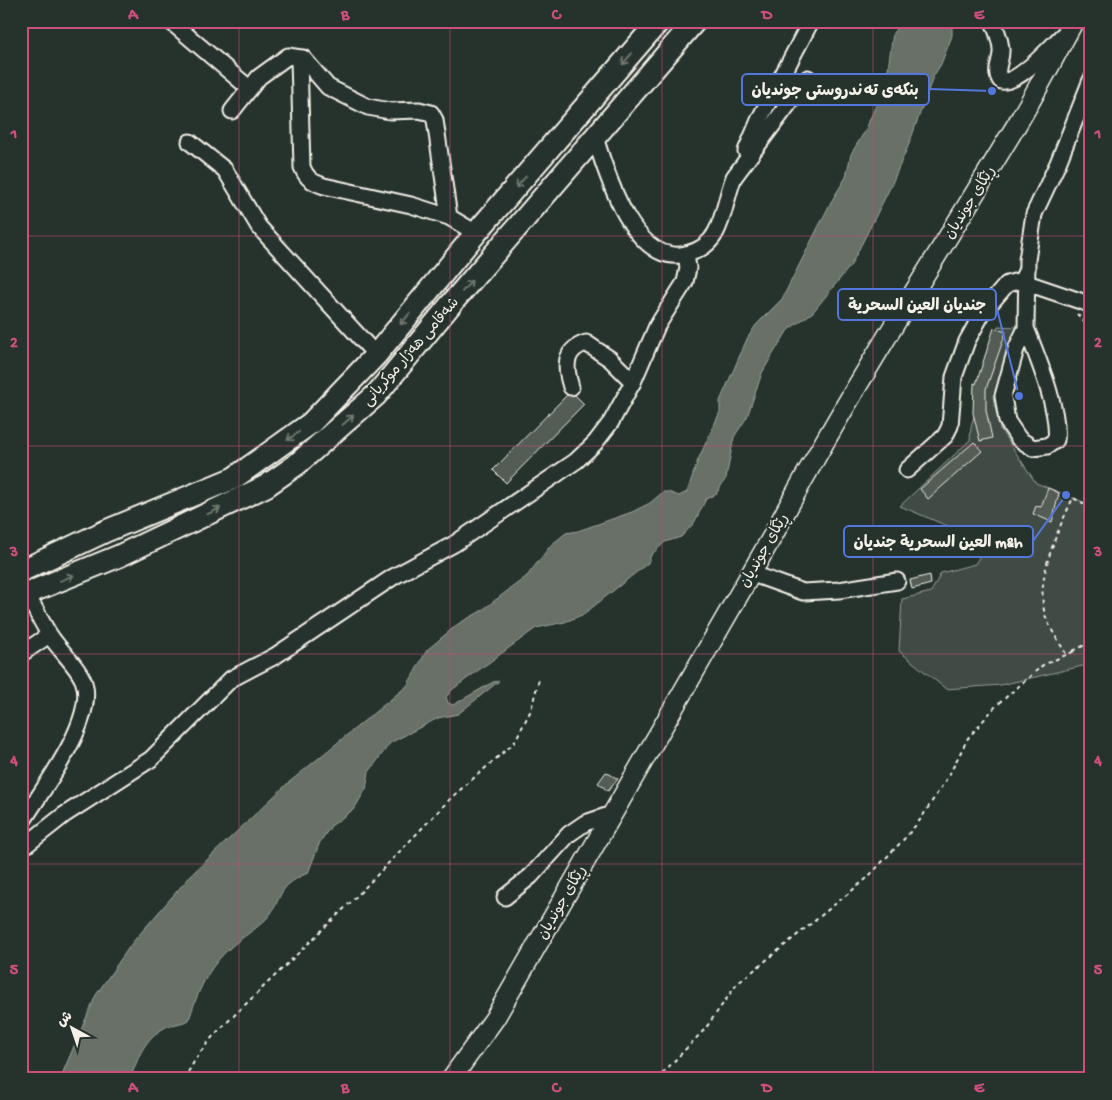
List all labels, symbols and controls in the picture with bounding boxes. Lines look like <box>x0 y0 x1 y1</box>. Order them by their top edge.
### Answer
text: A <box>127 7 139 26</box>
text: B <box>340 7 350 26</box>
text: C <box>551 7 562 26</box>
text: D <box>760 7 773 26</box>
text: E <box>974 7 985 26</box>
one-way arrow <box>622 52 633 65</box>
callout: بنکەی تەندروستی جوندیان <box>742 74 929 105</box>
text: بنکەی تەندروستی جوندیان <box>751 82 919 102</box>
text: 1 <box>10 126 17 145</box>
text: 1 <box>1094 126 1101 145</box>
street label: ڕێگای جوندیان <box>939 162 1002 244</box>
one-way arrow <box>515 175 527 188</box>
one-way arrow <box>461 279 473 292</box>
callout: جنديان العين السحرية <box>838 289 996 320</box>
street label: شەقامی ھەژار موکریانی <box>359 294 464 411</box>
text: جنديان العين السحرية <box>848 297 986 317</box>
one-way arrow <box>399 313 411 326</box>
text: 2 <box>10 335 18 354</box>
text: 2 <box>1094 335 1102 354</box>
one-way arrow <box>341 414 354 426</box>
one-way arrow <box>286 431 300 441</box>
one-way arrow <box>206 505 221 515</box>
street label: ڕێگای جوندیان <box>735 510 795 592</box>
callout: العين السحرية جنديان m&h <box>844 526 1033 557</box>
text: العين السحرية جنديان m&h <box>853 534 1023 554</box>
text: 3 <box>9 544 18 563</box>
text: 3 <box>1093 544 1102 563</box>
one-way arrow <box>58 573 74 582</box>
text: 4 <box>9 753 18 772</box>
text: 4 <box>1093 753 1102 772</box>
street label: ڕێگای جوندیان <box>533 862 593 944</box>
text: 5 <box>10 962 19 981</box>
text: 5 <box>1094 962 1103 981</box>
north arrow <box>48 1002 98 1052</box>
text: ش <box>54 1008 77 1031</box>
text: A <box>127 1080 139 1099</box>
text: B <box>340 1080 350 1099</box>
text: C <box>551 1080 562 1099</box>
text: D <box>760 1080 773 1099</box>
text: E <box>974 1080 985 1099</box>

